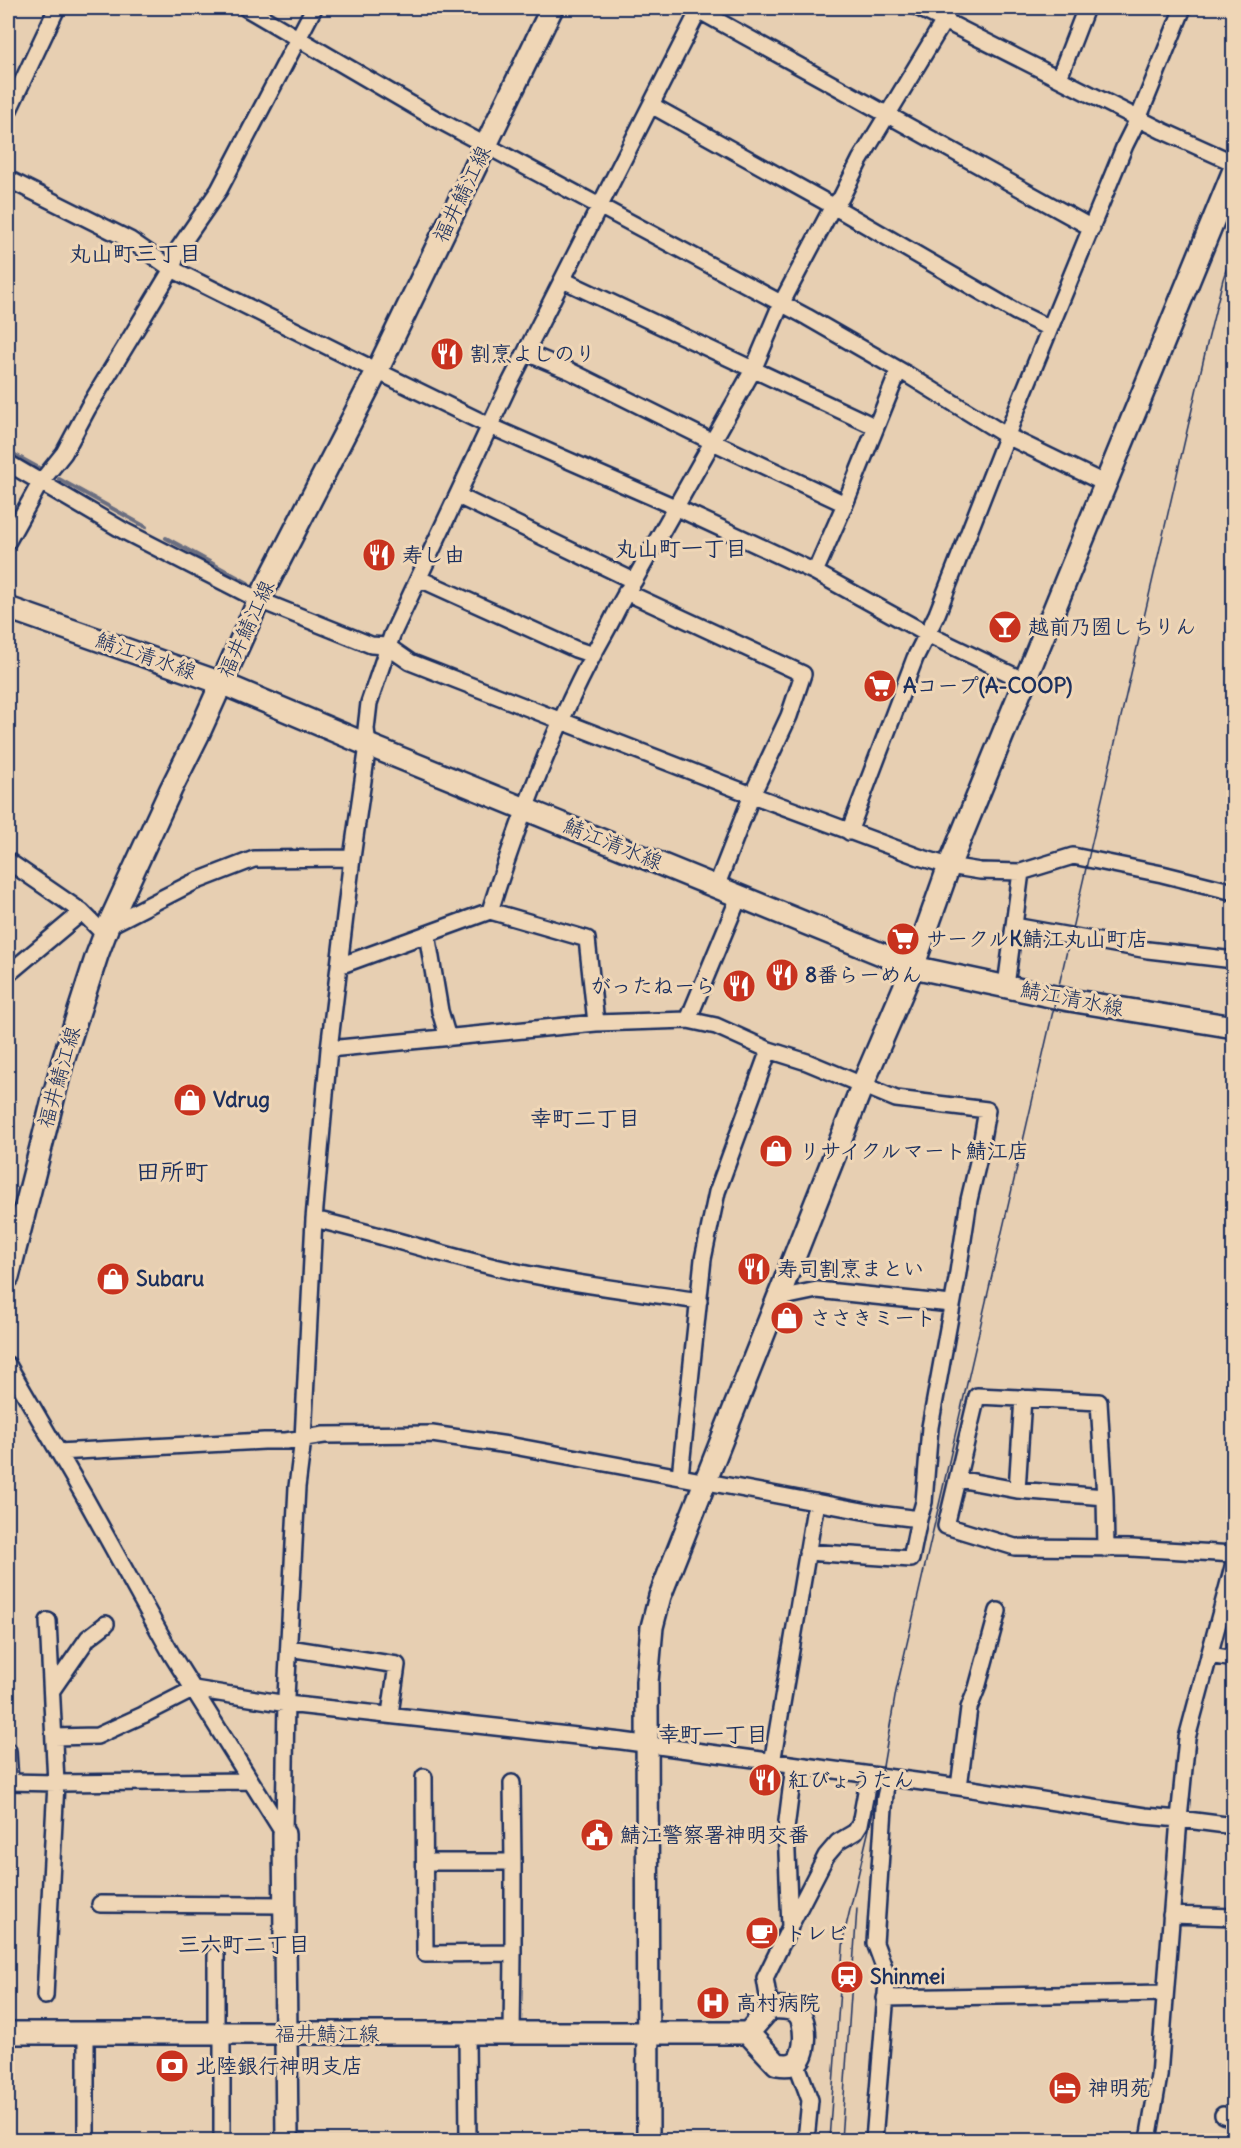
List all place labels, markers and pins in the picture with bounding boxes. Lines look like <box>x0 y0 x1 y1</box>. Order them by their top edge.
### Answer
restaurant icon: 割烹よしのり <box>429 336 465 372</box>
place label: 割烹よしのり <box>470 340 596 367</box>
restaurant icon: 寿し由 <box>361 537 397 573</box>
place label: 寿し由 <box>402 541 465 568</box>
bar icon: 越前乃圀しちりん <box>987 609 1023 645</box>
place label: 越前乃圀しちりん <box>1028 613 1196 640</box>
supermarket icon: Aコープ(A-COOP) <box>862 668 898 704</box>
place label: Aコープ(A-COOP) <box>903 672 1072 699</box>
supermarket icon: サークルK鯖江丸山町店 <box>885 921 921 957</box>
place label: サークルK鯖江丸山町店 <box>926 925 1148 952</box>
restaurant icon: 8番らーめん <box>764 957 800 993</box>
place label: 8番らーめん <box>805 961 922 988</box>
restaurant icon: がったねーら <box>721 968 757 1004</box>
place label: がったねーら <box>590 972 716 999</box>
shop icon: Vdrug <box>172 1082 208 1118</box>
place label: Vdrug <box>213 1086 270 1113</box>
shop icon: リサイクルマート鯖江店 <box>758 1133 794 1169</box>
place label: リサイクルマート鯖江店 <box>799 1137 1029 1164</box>
restaurant icon: 寿司割烹まとい <box>736 1251 772 1287</box>
place label: 寿司割烹まとい <box>777 1255 924 1282</box>
shop icon: Subaru <box>95 1261 131 1297</box>
place label: Subaru <box>136 1265 204 1292</box>
shop icon: ささきミート <box>769 1300 805 1336</box>
place label: ささきミート <box>810 1304 936 1331</box>
restaurant icon: 紅びょうたん <box>747 1762 783 1798</box>
place label: 紅びょうたん <box>788 1766 914 1793</box>
public building icon: 鯖江警察署神明交番 <box>579 1817 615 1853</box>
place label: 鯖江警察署神明交番 <box>620 1821 809 1848</box>
cafe icon: トレビ <box>744 1915 780 1951</box>
place label: トレビ <box>785 1919 848 1946</box>
station icon: Shinmei <box>829 1959 865 1995</box>
place label: Shinmei <box>870 1963 945 1990</box>
hospital icon: 高村病院 <box>695 1985 731 2021</box>
place label: 高村病院 <box>736 1989 820 2016</box>
bank icon: 北陸銀行神明支店 <box>154 2048 190 2084</box>
place label: 北陸銀行神明支店 <box>195 2052 363 2079</box>
hotel icon: 神明苑 <box>1047 2070 1083 2106</box>
place label: 神明苑 <box>1088 2074 1151 2101</box>

